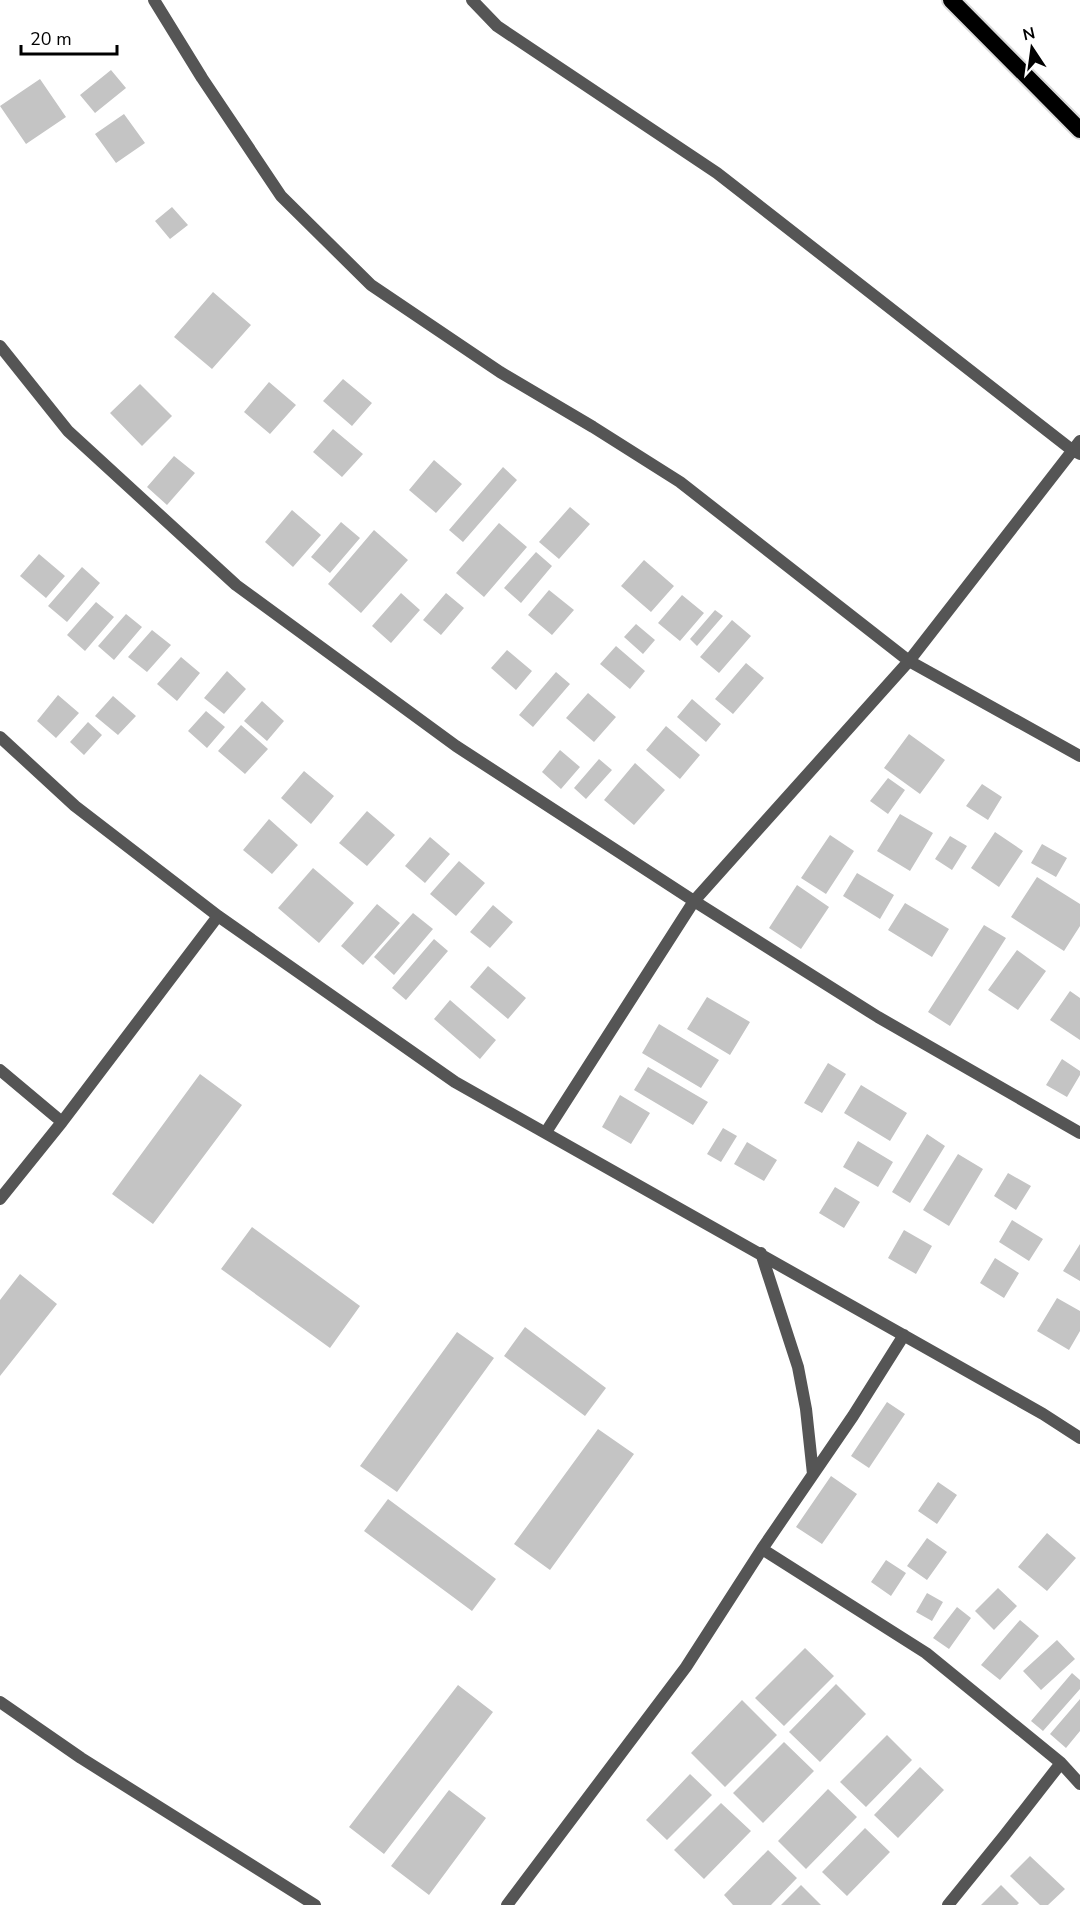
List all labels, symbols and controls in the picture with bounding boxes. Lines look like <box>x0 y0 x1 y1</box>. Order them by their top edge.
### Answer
scale bar <box>21 18 117 56</box>
north arrow <box>1002 18 1062 78</box>
text: N <box>1021 22 1037 46</box>
text: 20 m <box>30 27 72 51</box>

